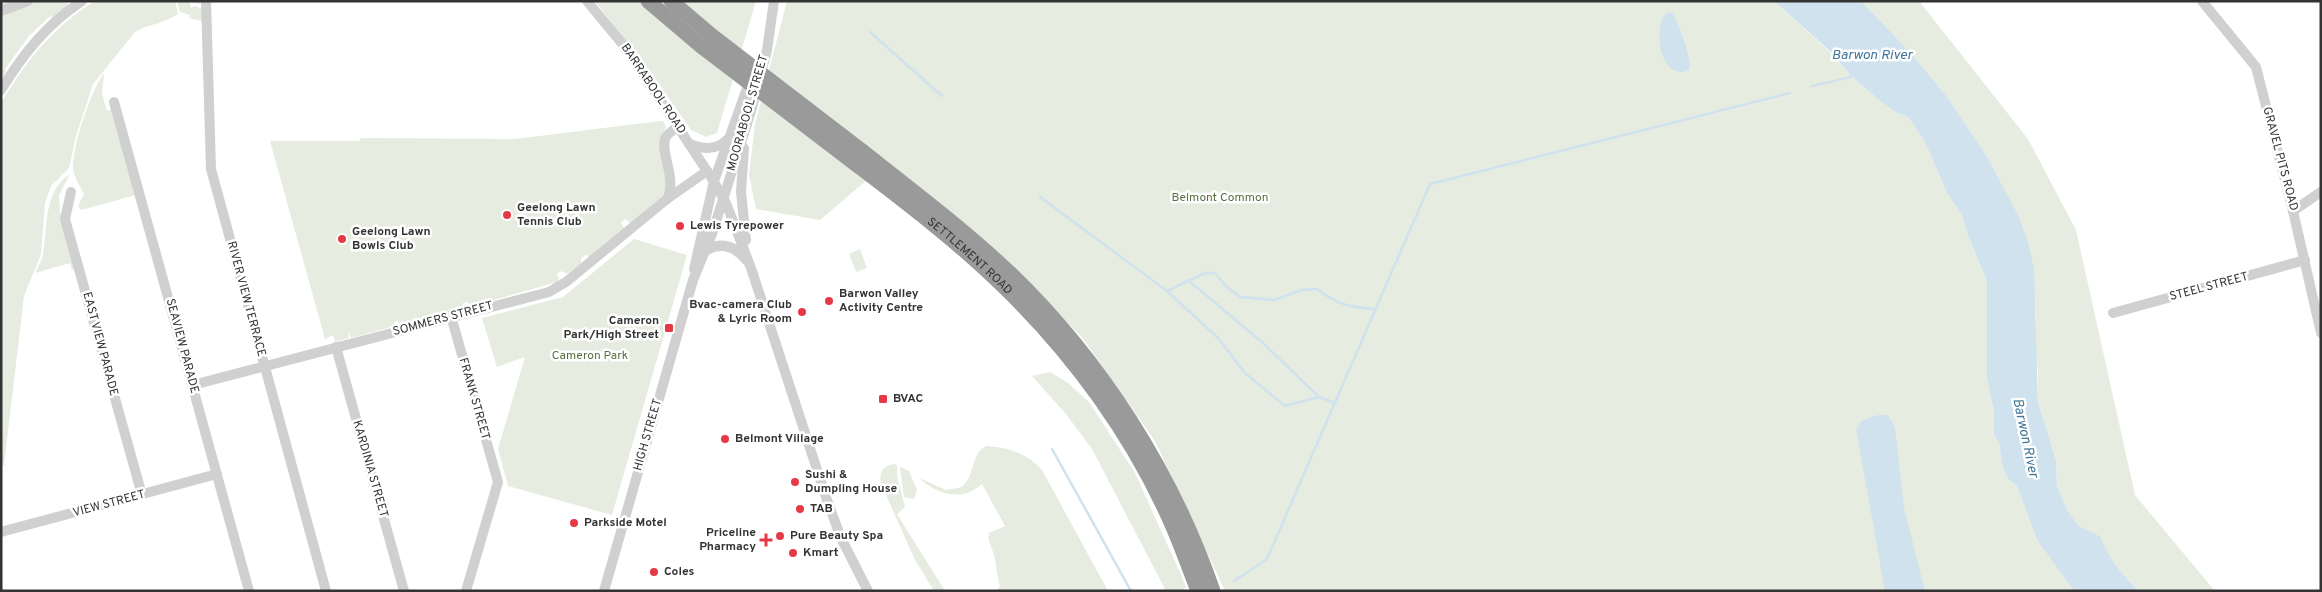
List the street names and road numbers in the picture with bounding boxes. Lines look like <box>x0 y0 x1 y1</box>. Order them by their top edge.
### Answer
street label: BARRABOOL ROAD <box>617 41 689 137</box>
street label: MOORABOOL STREET <box>724 53 772 173</box>
street label: GRAVEL PITS ROAD <box>2258 105 2302 213</box>
street label: SETTLEMENT ROAD <box>923 214 1016 299</box>
street label: RIVER VIEW TERRACE <box>223 239 269 359</box>
street label: STEEL STREET <box>2168 269 2250 305</box>
street label: EAST VIEW PARADE <box>78 290 122 398</box>
street label: SEAVIEW PARADE <box>162 297 202 395</box>
street label: SOMMERS STREET <box>391 298 495 340</box>
street label: FRANK STREET <box>455 356 493 442</box>
street label: HIGH STREET <box>630 397 666 473</box>
street label: KARDINIA STREET <box>348 418 392 520</box>
street label: VIEW STREET <box>71 487 147 521</box>

